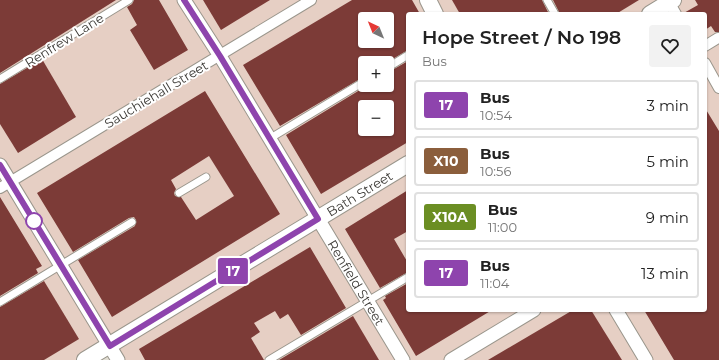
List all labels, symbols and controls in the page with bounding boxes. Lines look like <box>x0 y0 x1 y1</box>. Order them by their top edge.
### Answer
street label: Renfrew Lane <box>22 9 107 71</box>
north arrow <box>358 12 394 48</box>
map controls <box>358 12 394 136</box>
button: heart <box>649 25 691 67</box>
text: Hope Street / No 198 <box>422 26 621 49</box>
text: Bus <box>422 53 447 69</box>
button: + <box>358 56 394 92</box>
street label: Sauchiehall Street <box>101 57 211 131</box>
text: Bus <box>480 88 510 107</box>
text: 17 <box>439 96 453 114</box>
text: 3 min <box>647 96 689 115</box>
button: − <box>358 100 394 136</box>
text: 10:54 <box>480 107 512 123</box>
text: Bus <box>480 144 510 163</box>
text: X10 <box>433 152 459 170</box>
text: 5 min <box>646 152 689 171</box>
text: 10:56 <box>480 163 511 179</box>
street label: Bath Street <box>324 167 395 220</box>
text: Bus <box>488 200 517 219</box>
text: X10A <box>432 208 468 226</box>
text: 9 min <box>646 208 689 227</box>
unlabelled marker <box>25 212 43 230</box>
text: 11:00 <box>488 219 517 235</box>
street label: Renfield Street <box>325 237 388 328</box>
text: Bus <box>480 256 510 275</box>
line badge: 17 <box>215 258 251 284</box>
text: 17 <box>226 262 240 280</box>
text: 17 <box>439 264 453 282</box>
text: 13 min <box>641 264 689 283</box>
text: 11:04 <box>480 275 509 291</box>

